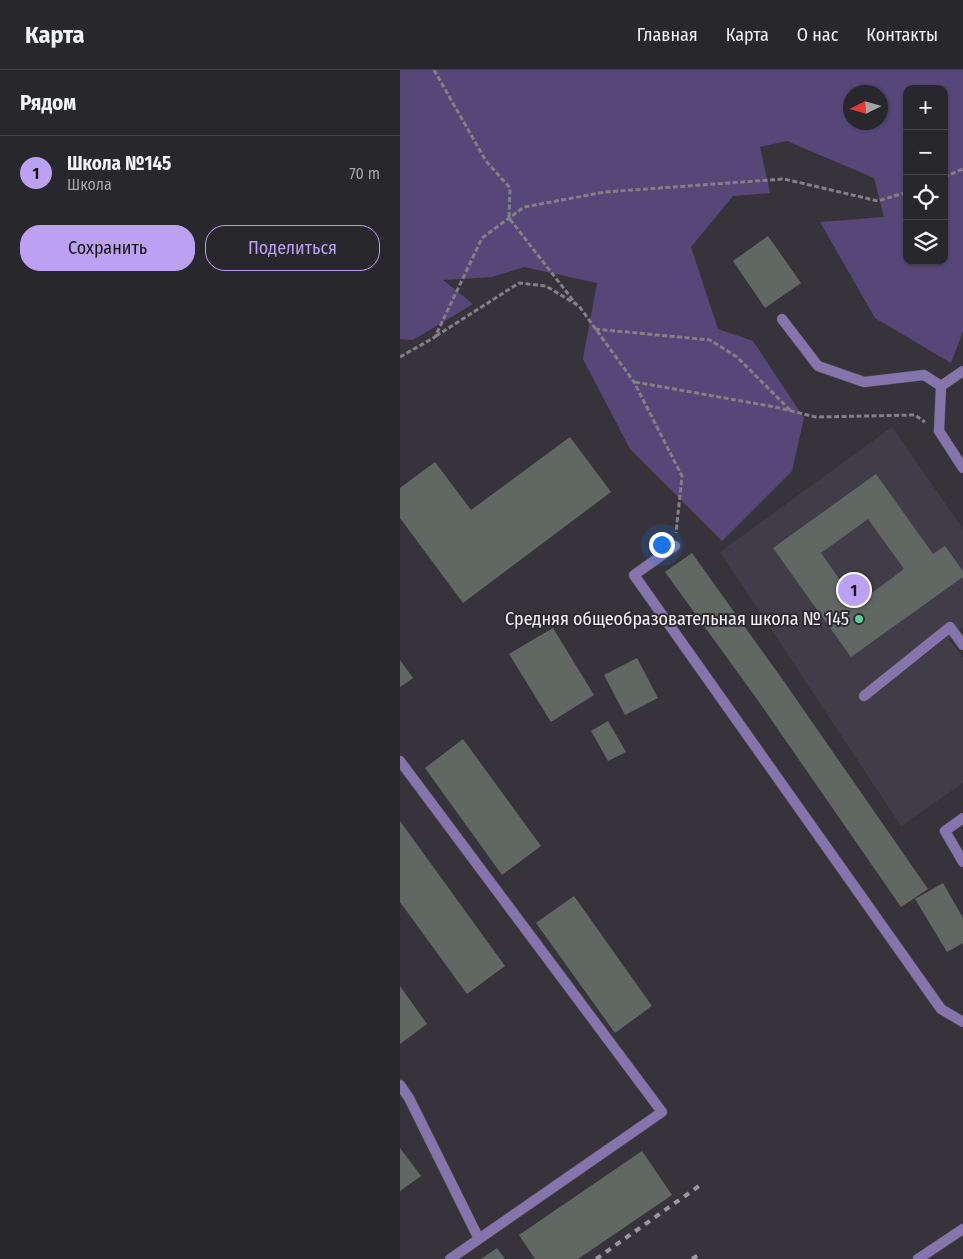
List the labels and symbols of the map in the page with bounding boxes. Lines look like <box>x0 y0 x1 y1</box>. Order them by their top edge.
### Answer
north arrow <box>843 85 888 130</box>
your location <box>649 532 675 558</box>
pin: 1 <box>838 571 870 609</box>
place label: Средняя общеобразовательная школа № 145 <box>505 608 849 630</box>
marker: Средняя общеобразовательная школа № 145 <box>853 613 865 625</box>

